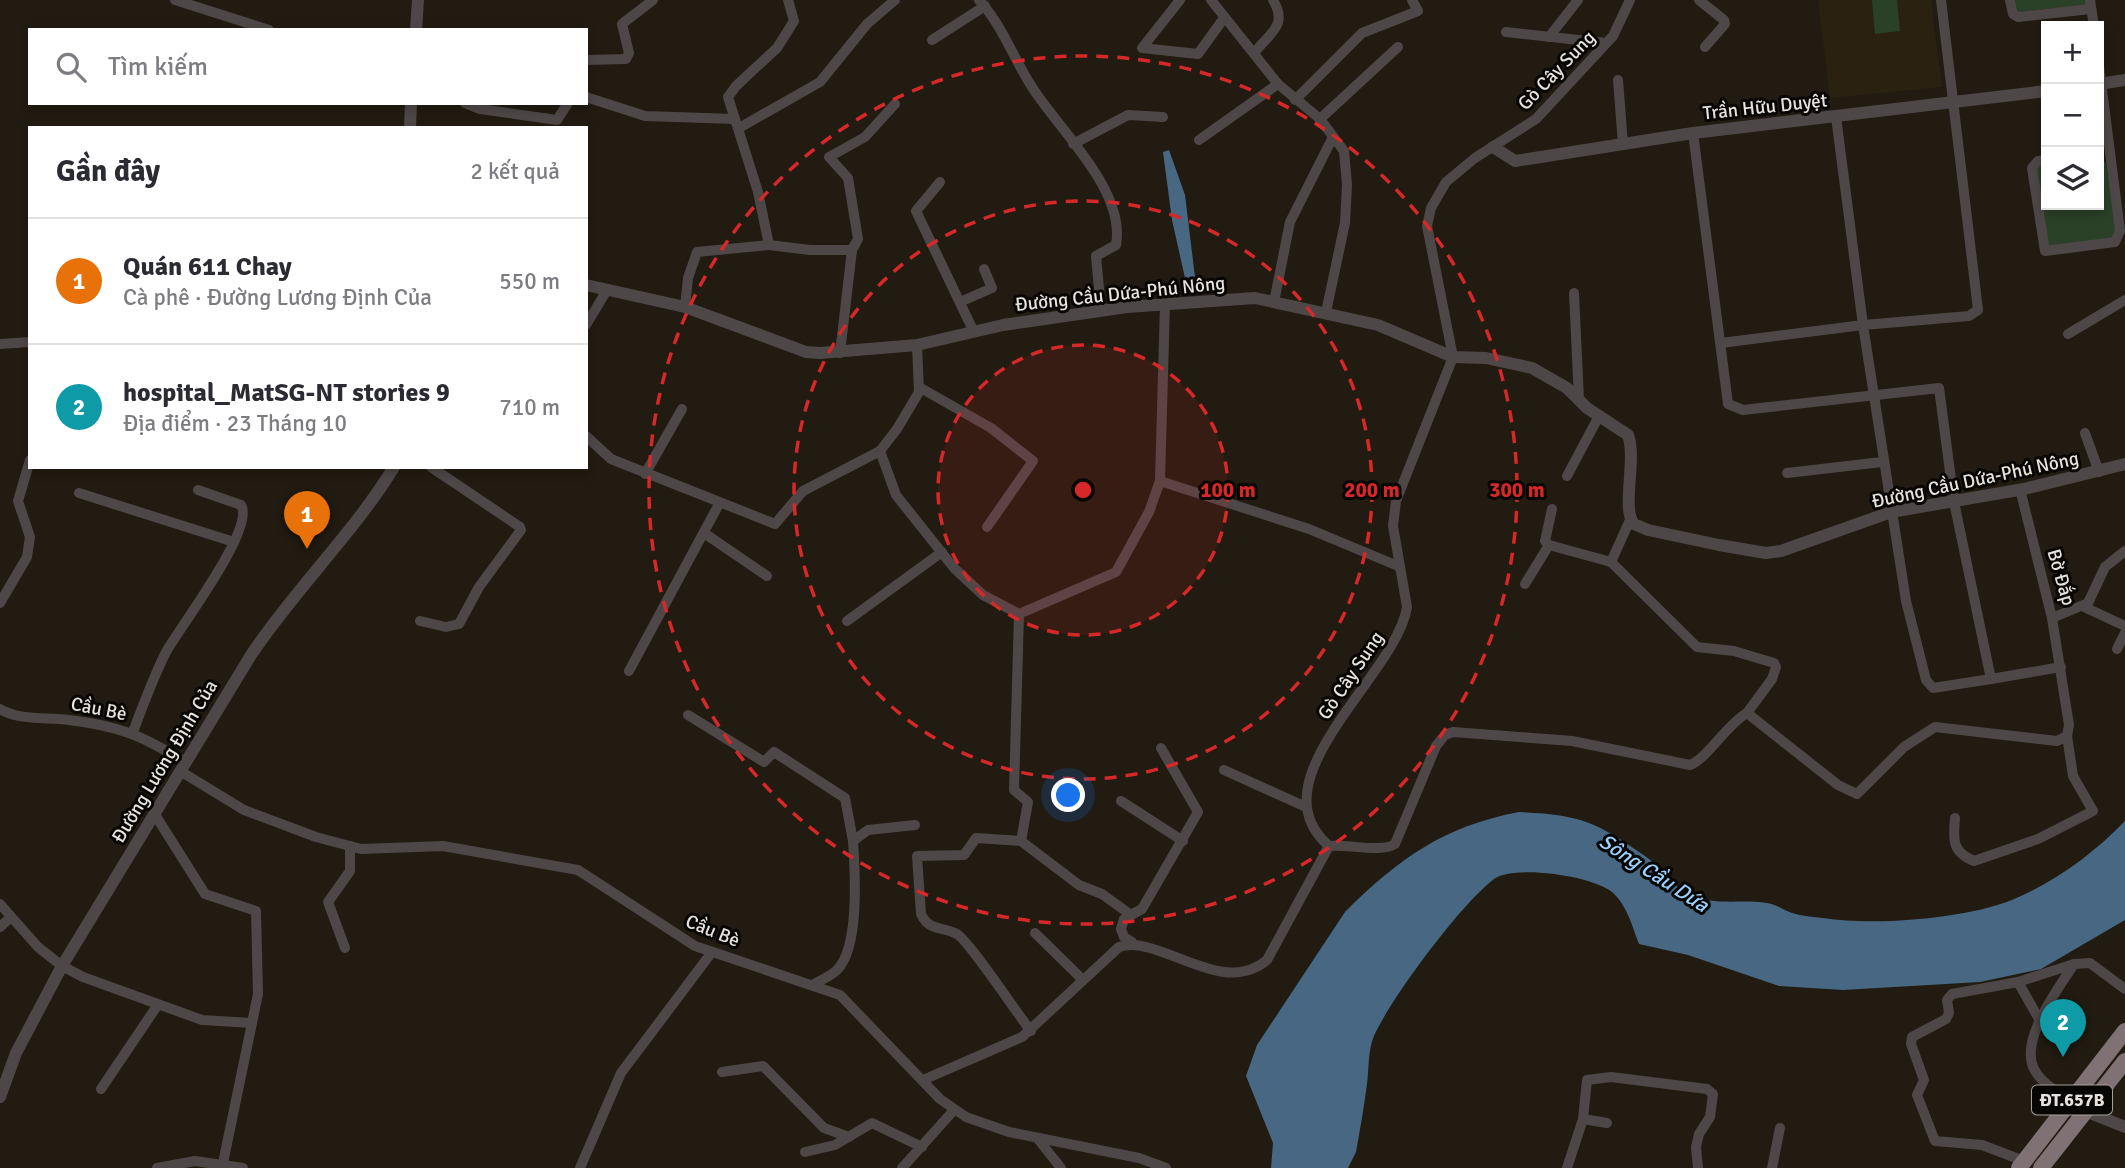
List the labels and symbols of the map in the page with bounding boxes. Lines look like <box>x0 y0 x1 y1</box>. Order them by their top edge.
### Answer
street label: Gò Cây Sung <box>1513 26 1601 116</box>
street label: Trần Hữu Duyệt <box>1702 88 1829 125</box>
street label: Đường Cầu Dứa-Phú Nông <box>1014 271 1226 317</box>
street label: Đường Cầu Dứa-Phú Nông <box>1869 446 2081 514</box>
text: 100 m <box>1200 477 1256 503</box>
text: 200 m <box>1344 477 1400 503</box>
text: 300 m <box>1489 477 1545 503</box>
centre of rings <box>1071 478 1095 502</box>
pin: 1 <box>284 491 330 549</box>
street label: Bờ Đắp <box>2042 546 2081 608</box>
street label: Gò Cây Sung <box>1313 627 1389 724</box>
street label: Đường Lương Định Của <box>107 676 223 847</box>
street label: Cầu Bè <box>69 692 129 726</box>
your location <box>1051 778 1085 812</box>
water label: Sông Cầu Dứa <box>1594 828 1715 919</box>
street label: Cầu Bè <box>682 909 743 953</box>
pin: 2 <box>2040 999 2086 1057</box>
road number: ĐT.657B <box>2032 1086 2112 1114</box>

